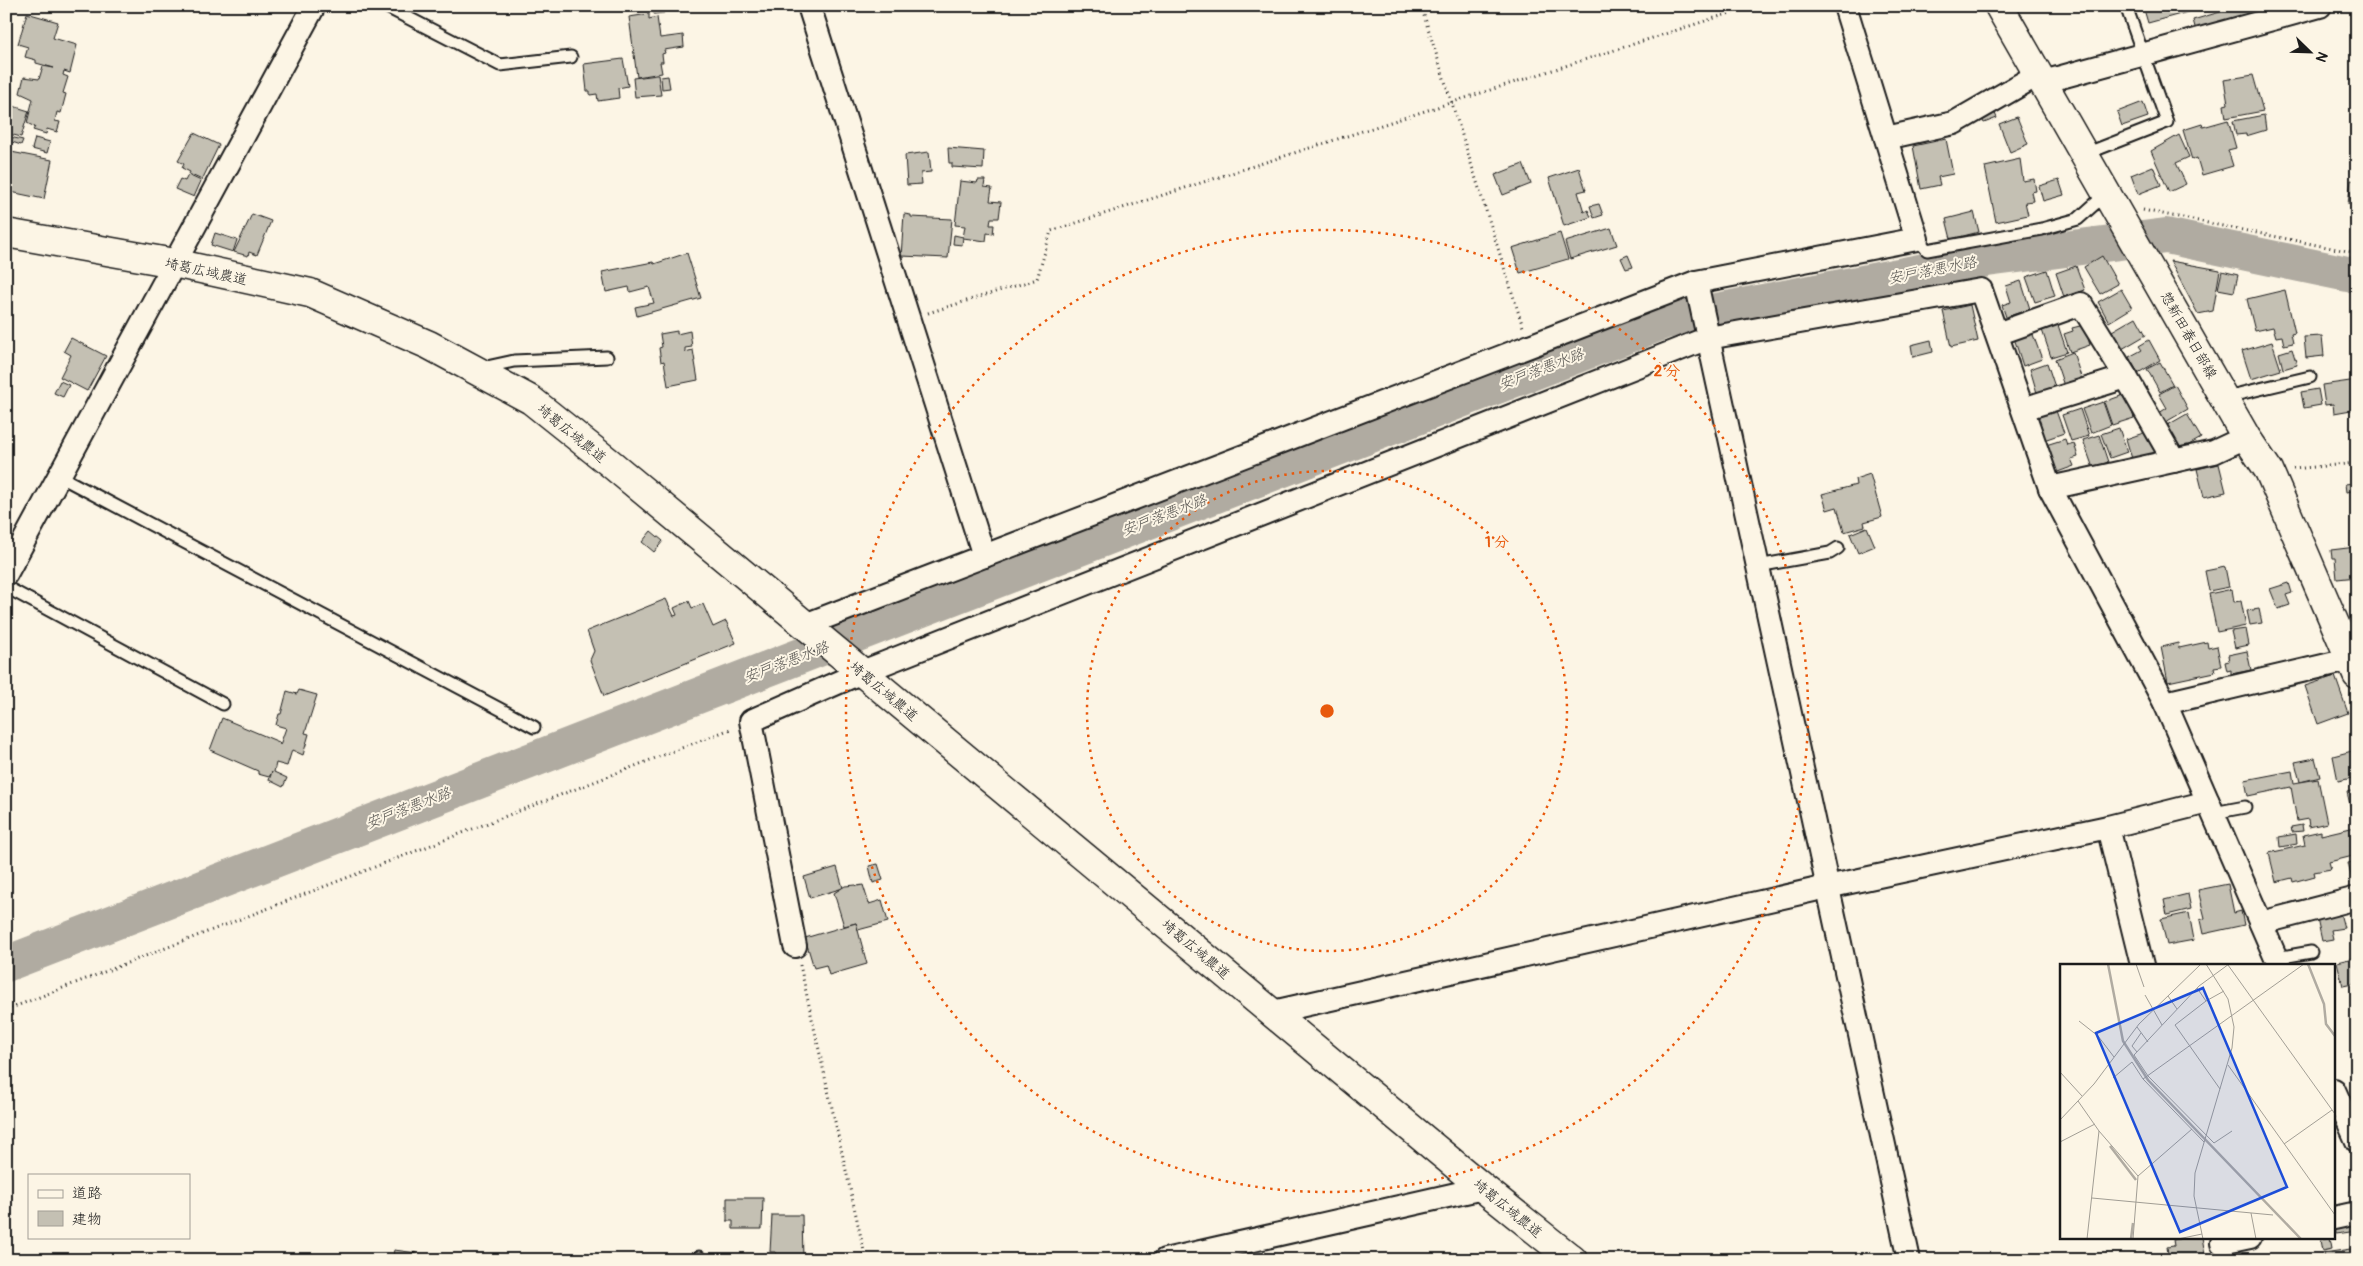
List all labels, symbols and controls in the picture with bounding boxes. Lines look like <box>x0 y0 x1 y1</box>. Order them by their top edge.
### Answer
north arrow <box>2286 28 2336 78</box>
text: N <box>2312 49 2331 65</box>
water label: 安戸落悪水路 <box>1886 252 1979 288</box>
street label: 埼葛広域農道 <box>163 254 249 289</box>
street label: 惣新田春日部線 <box>2157 289 2220 382</box>
water label: 安戸落悪水路 <box>1496 344 1588 394</box>
text: 2 分 <box>1654 362 1680 381</box>
street label: 埼葛広域農道 <box>534 400 610 466</box>
water label: 安戸落悪水路 <box>1119 490 1211 540</box>
text: 1 分 <box>1485 533 1509 552</box>
water label: 安戸落悪水路 <box>741 637 833 687</box>
street label: 埼葛広域農道 <box>846 658 921 725</box>
centre of rings <box>1318 702 1336 720</box>
water label: 安戸落悪水路 <box>363 783 455 833</box>
street label: 埼葛広域農道 <box>1158 916 1233 983</box>
inset map <box>2060 964 2336 1238</box>
legend <box>28 1174 190 1238</box>
street label: 埼葛広域農道 <box>1470 1175 1546 1241</box>
text: 道路 <box>72 1184 102 1203</box>
text: 建物 <box>72 1210 102 1229</box>

